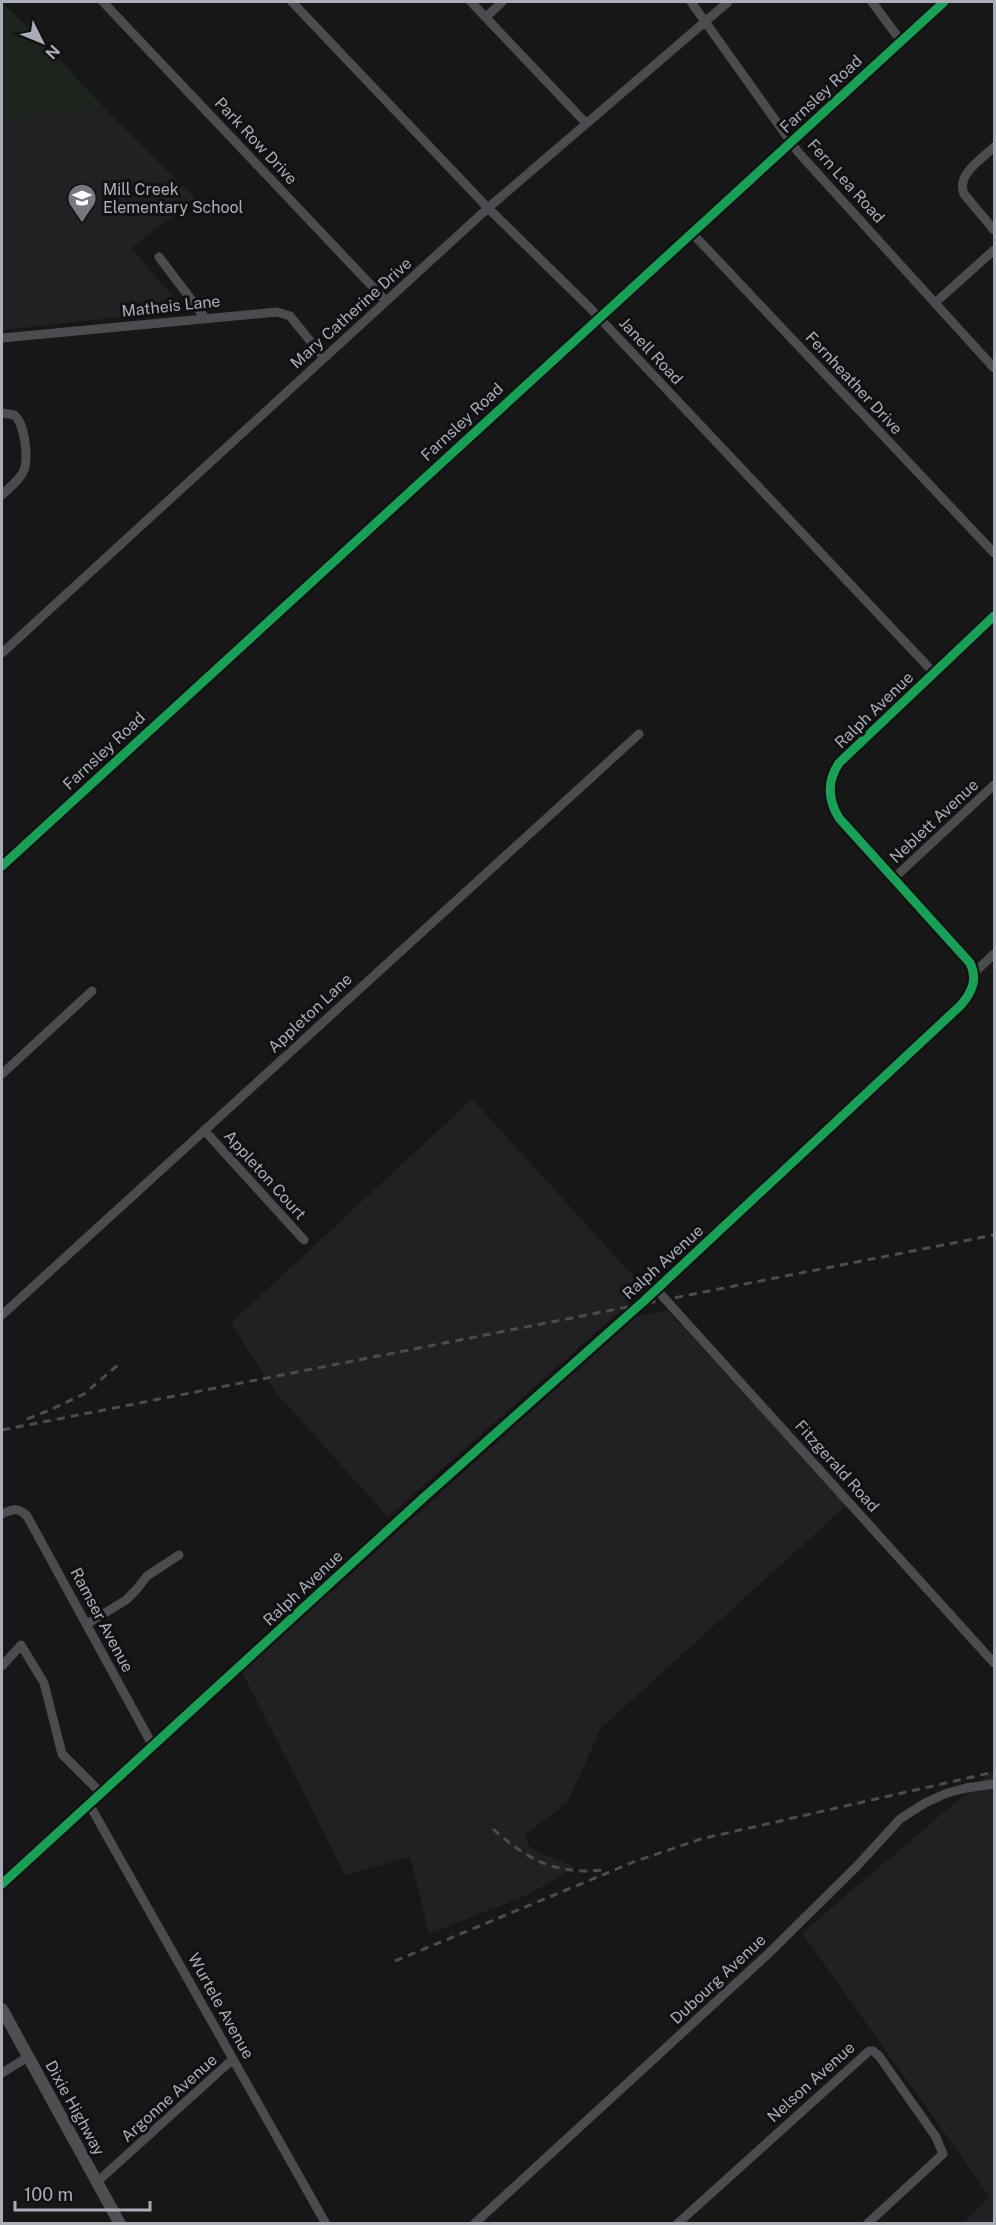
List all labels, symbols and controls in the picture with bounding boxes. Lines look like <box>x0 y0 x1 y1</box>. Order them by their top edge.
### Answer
north arrow <box>12 12 72 72</box>
text: N <box>41 41 64 63</box>
street label: Farnsley Road <box>776 51 866 137</box>
street label: Park Row Drive <box>211 94 301 188</box>
street label: Fern Lea Road <box>803 135 889 227</box>
place label: Mill Creek Elementary School <box>103 180 244 217</box>
school or university icon: Mill Creek Elementary School <box>66 182 98 224</box>
street label: Mary Catherine Drive <box>287 254 415 372</box>
street label: Matheis Lane <box>121 291 221 321</box>
street label: Janell Road <box>615 314 687 388</box>
street label: Fernheather Drive <box>802 328 906 438</box>
street label: Farnsley Road <box>417 379 507 465</box>
street label: Ralph Avenue <box>831 668 917 752</box>
street label: Farnsley Road <box>59 708 149 794</box>
street label: Neblett Avenue <box>886 775 982 867</box>
street label: Appleton Lane <box>264 969 356 1057</box>
street label: Appleton Court <box>220 1127 310 1223</box>
street label: Ralph Avenue <box>619 1221 707 1303</box>
street label: Fitzgerald Road <box>791 1416 883 1516</box>
street label: Ralph Avenue <box>259 1546 347 1630</box>
street label: Ramser Avenue <box>66 1565 138 1675</box>
street label: Dubourg Avenue <box>666 1930 770 2028</box>
street label: Wurtele Avenue <box>184 1950 258 2062</box>
street label: Nelson Avenue <box>763 2038 859 2126</box>
street label: Argonne Avenue <box>117 2050 221 2146</box>
street label: Dixie Highway <box>41 2057 109 2159</box>
scale bar <box>15 2174 150 2212</box>
text: 100 m <box>24 2184 73 2205</box>

